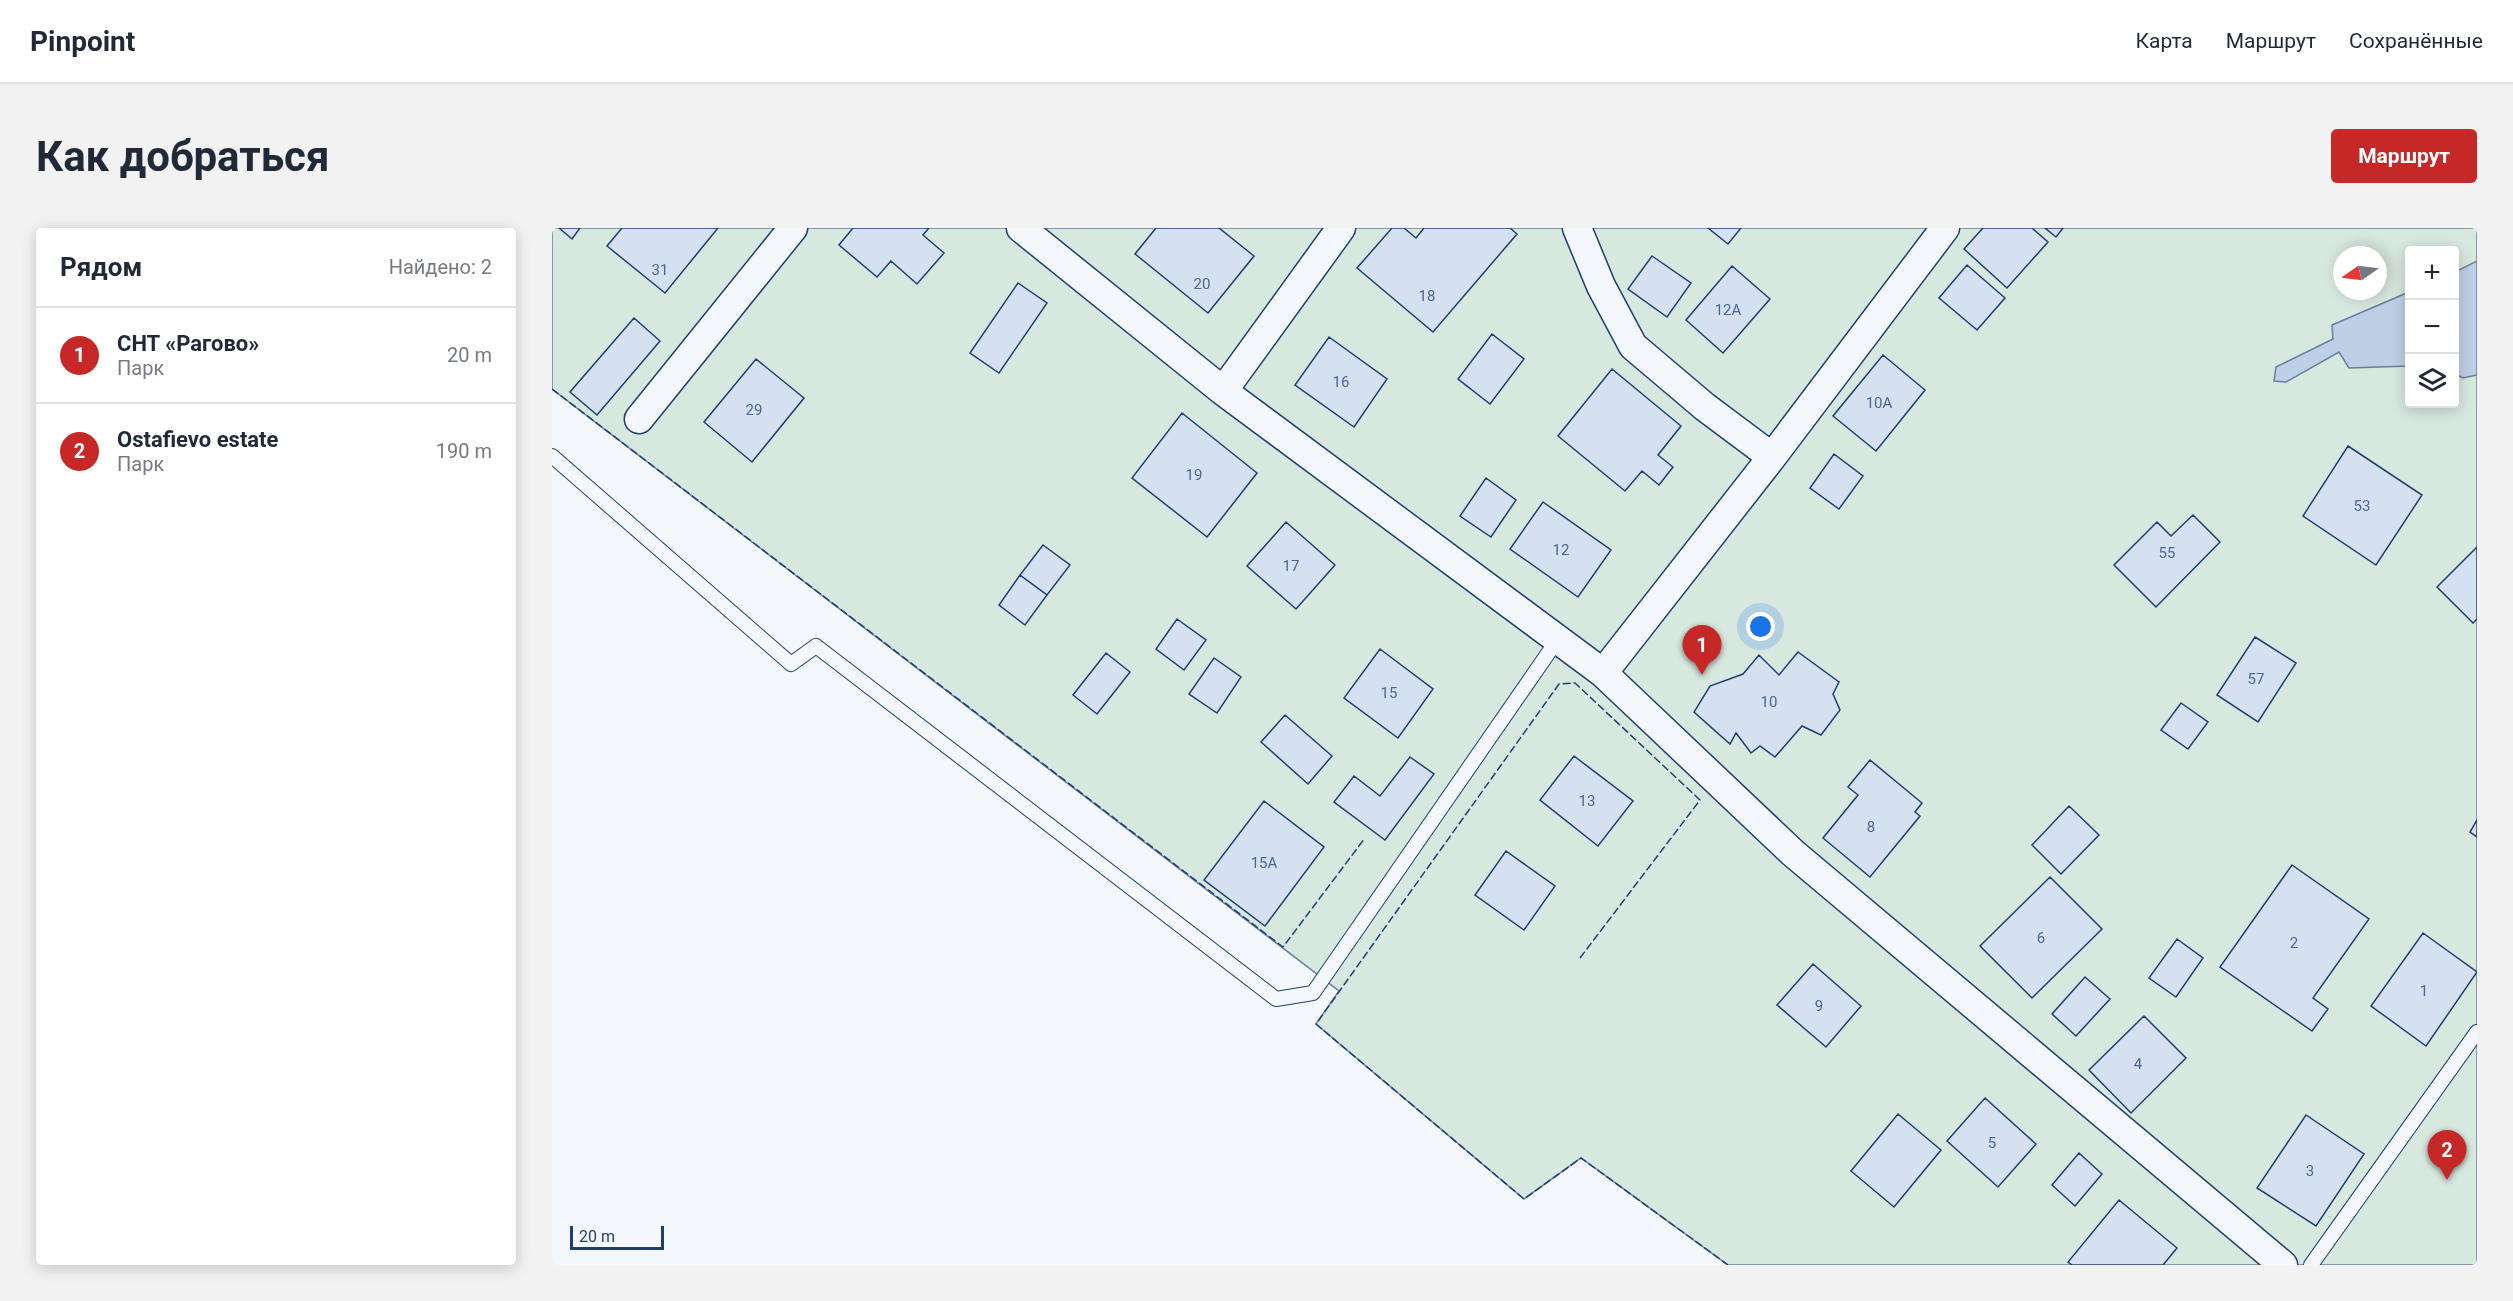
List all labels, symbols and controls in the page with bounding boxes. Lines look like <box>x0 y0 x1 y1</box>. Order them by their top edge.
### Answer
text: Pinpoint <box>30 25 135 58</box>
text: Карта <box>2136 29 2193 53</box>
text: Маршрут <box>2226 29 2316 53</box>
text: Сохранённые <box>2349 29 2483 53</box>
button: Маршрут <box>2331 129 2477 183</box>
text: Как добраться <box>36 132 330 181</box>
north arrow <box>2333 246 2387 300</box>
map controls <box>2405 246 2459 408</box>
button: + <box>2405 246 2459 300</box>
text: Рядом <box>60 252 142 282</box>
text: Найдено: 2 <box>389 255 492 279</box>
house number: 31 <box>652 261 668 279</box>
house number: 20 <box>1194 275 1210 293</box>
house number: 18 <box>1419 287 1435 305</box>
button: − <box>2405 300 2459 354</box>
house number: 12А <box>1715 301 1742 319</box>
text: СНТ «Рагово» <box>117 331 259 356</box>
text: 1 <box>74 343 85 367</box>
text: 20 m <box>447 343 492 367</box>
button: layers <box>2405 354 2459 408</box>
text: Парк <box>117 356 164 380</box>
house number: 16 <box>1333 373 1349 391</box>
house number: 10А <box>1866 394 1893 412</box>
house number: 29 <box>746 401 762 419</box>
text: Ostafievo estate <box>117 427 278 452</box>
text: 2 <box>74 439 85 463</box>
text: 190 m <box>436 439 492 463</box>
text: Парк <box>117 452 164 476</box>
house number: 19 <box>1186 466 1202 484</box>
house number: 53 <box>2354 497 2370 515</box>
house number: 12 <box>1553 541 1569 559</box>
house number: 55 <box>2159 544 2175 562</box>
house number: 17 <box>1283 557 1299 575</box>
your location <box>1746 612 1775 641</box>
pin: 1 <box>1682 626 1722 675</box>
house number: 57 <box>2248 670 2264 688</box>
house number: 15 <box>1381 684 1397 702</box>
house number: 10 <box>1761 693 1777 711</box>
house number: 13 <box>1579 792 1595 810</box>
house number: 8 <box>1867 818 1875 836</box>
house number: 15А <box>1251 854 1278 872</box>
house number: 6 <box>2037 929 2045 947</box>
house number: 2 <box>2290 934 2298 952</box>
house number: 1 <box>2420 982 2428 1000</box>
house number: 9 <box>1815 997 1823 1015</box>
house number: 4 <box>2134 1055 2143 1073</box>
pin: 2 <box>2428 1130 2466 1180</box>
house number: 5 <box>1988 1134 1996 1152</box>
house number: 3 <box>2306 1162 2314 1180</box>
scale bar <box>570 1223 664 1250</box>
text: 20 m <box>579 1227 615 1246</box>

